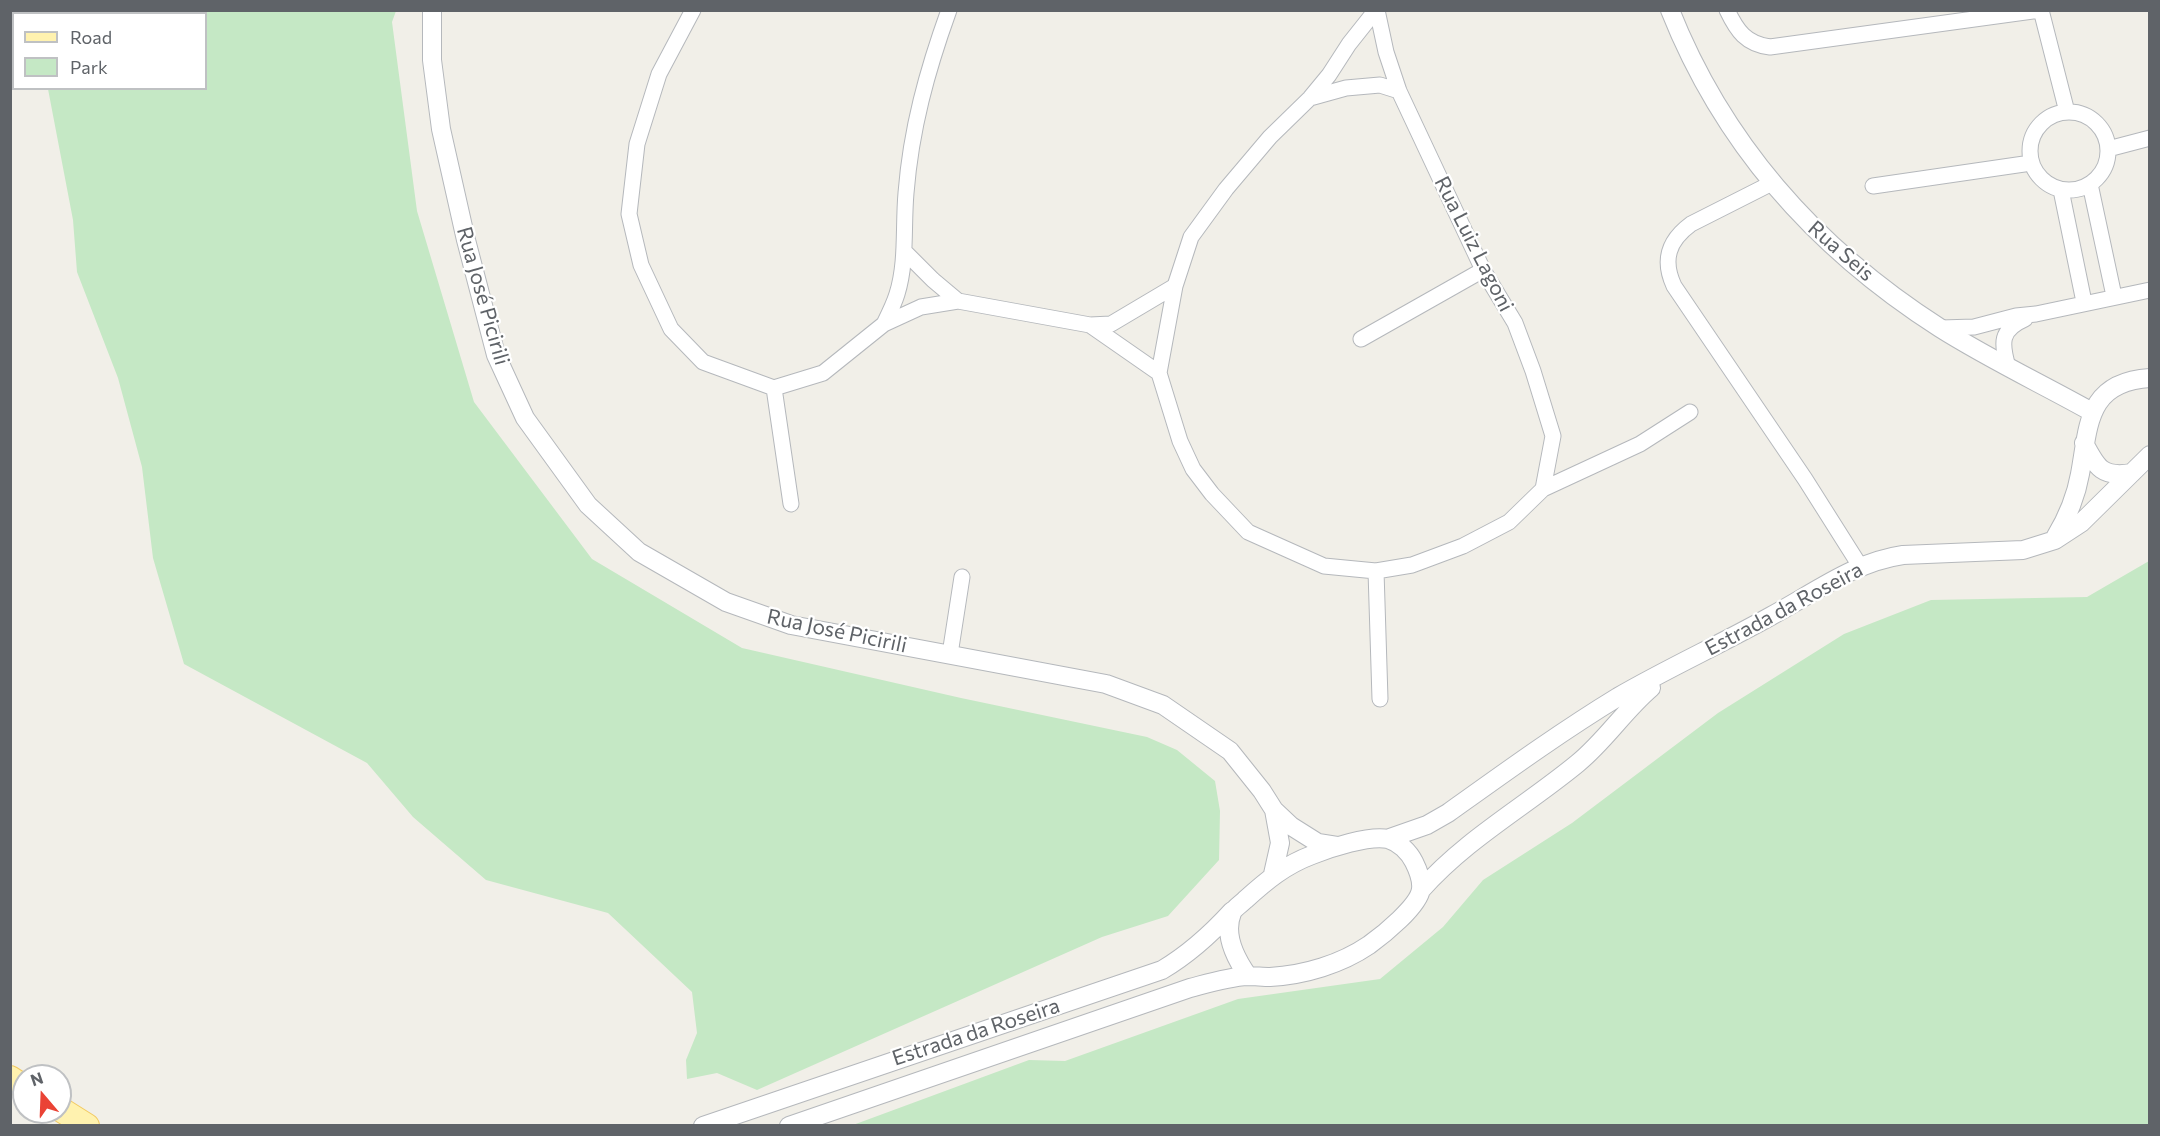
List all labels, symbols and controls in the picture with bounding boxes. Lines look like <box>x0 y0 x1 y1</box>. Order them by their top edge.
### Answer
legend <box>12 12 207 90</box>
text: Road <box>70 26 112 48</box>
text: Park <box>70 56 108 78</box>
street label: Rua Luiz Lagoni <box>1429 172 1519 316</box>
street label: Rua Seis <box>1803 216 1879 286</box>
street label: Rua José Picirili <box>451 224 515 368</box>
street label: Estrada da Roseira <box>1701 557 1867 661</box>
street label: Rua José Picirili <box>765 604 909 658</box>
street label: Estrada da Roseira <box>889 993 1063 1071</box>
north arrow <box>12 1064 72 1124</box>
text: N <box>28 1067 45 1089</box>

